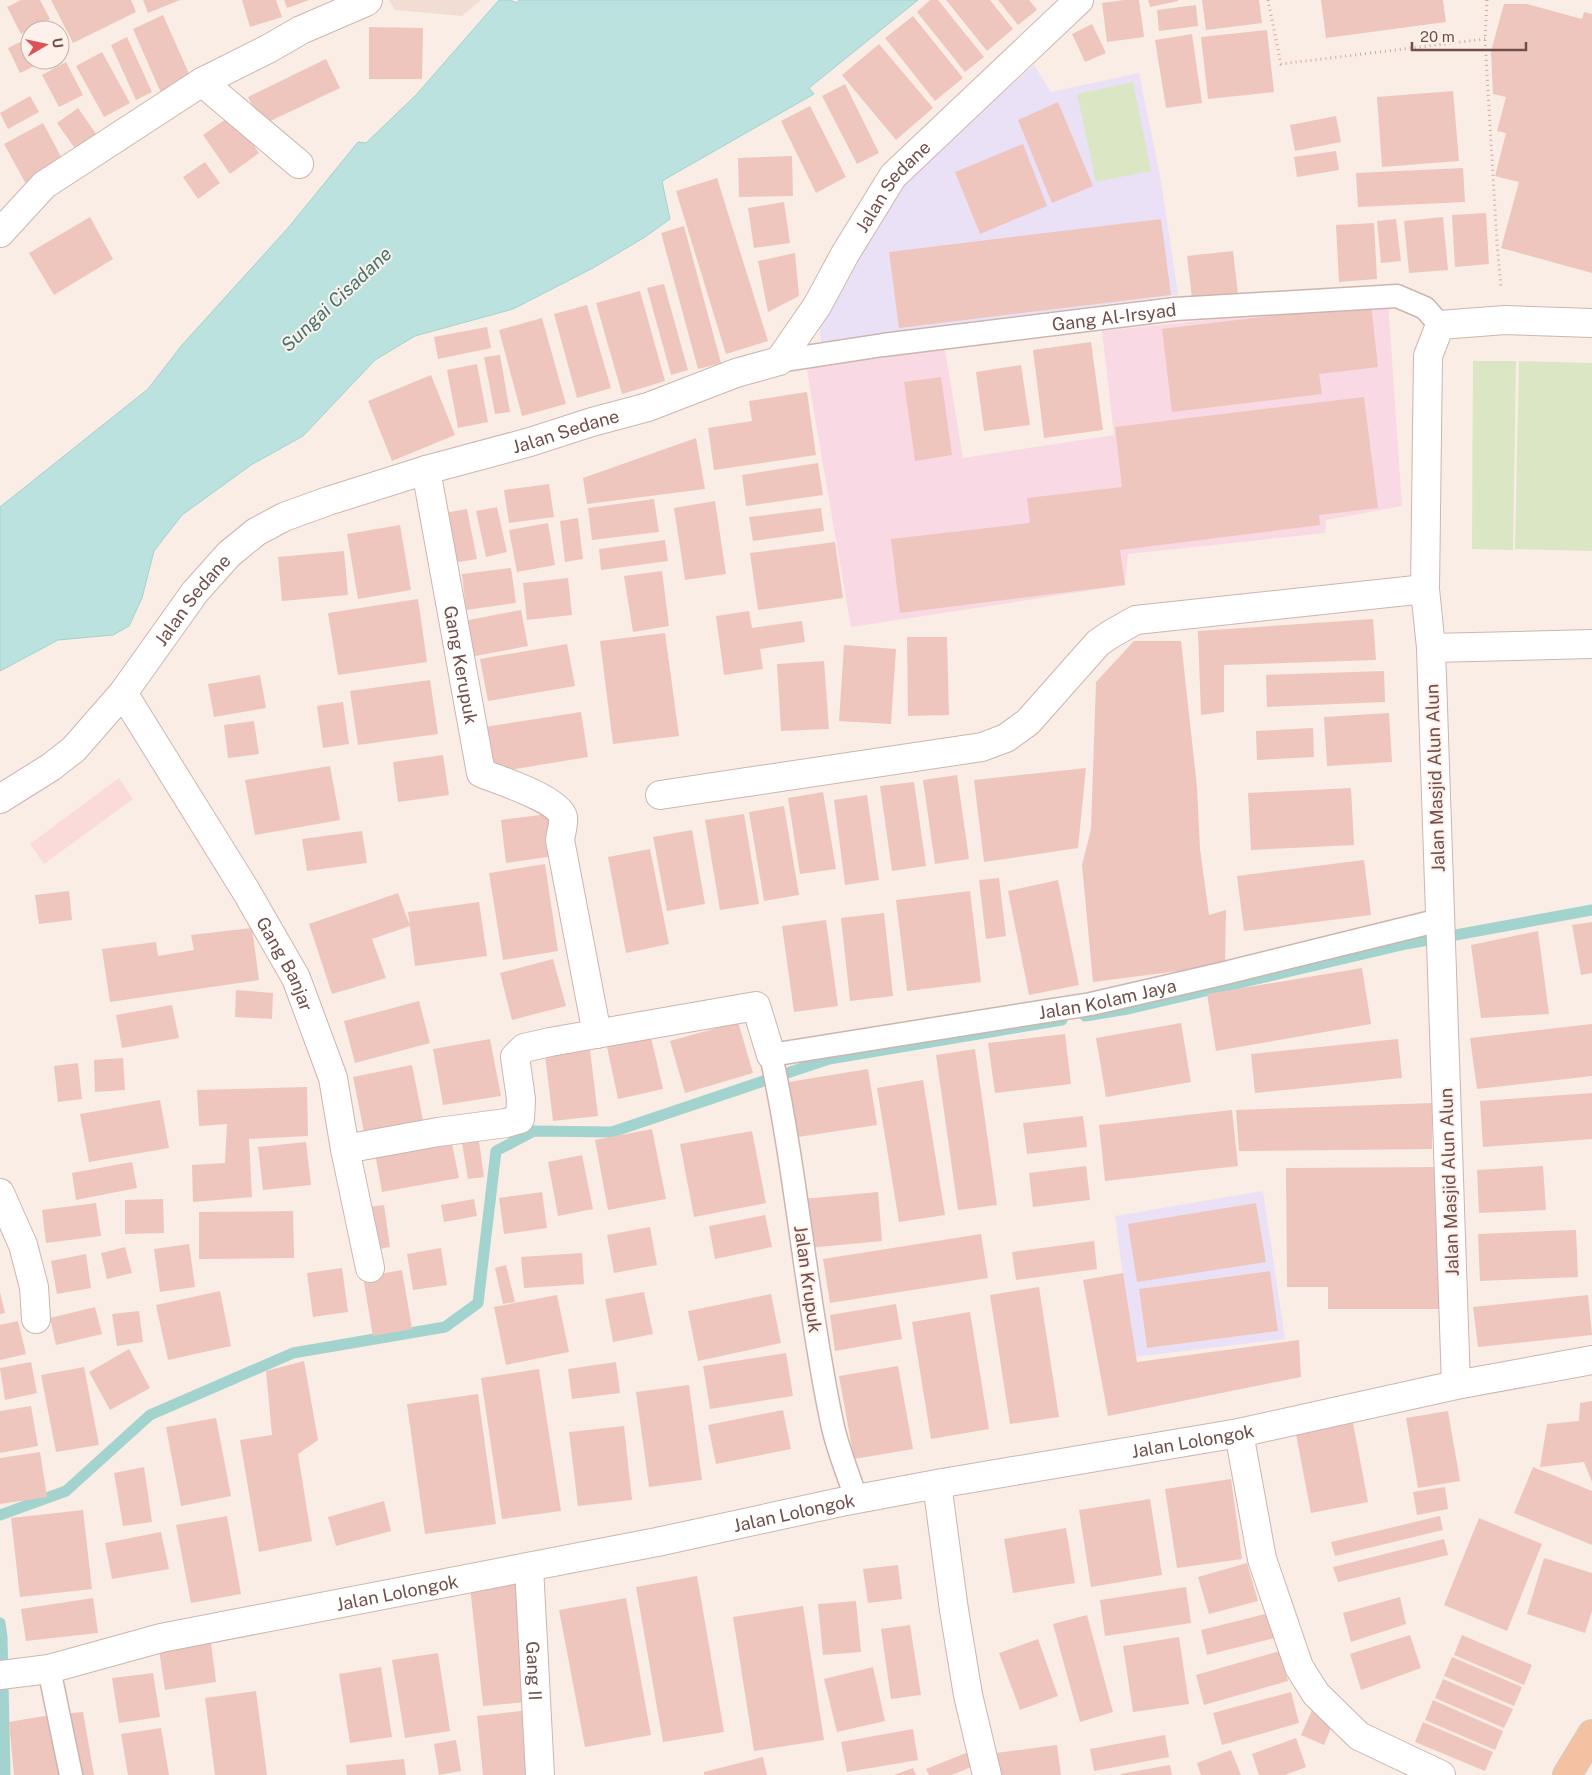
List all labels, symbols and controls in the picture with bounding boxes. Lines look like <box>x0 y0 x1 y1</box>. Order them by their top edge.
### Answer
north arrow <box>20 20 70 70</box>
scale bar <box>1412 20 1526 52</box>
text: 20 m <box>1420 28 1455 45</box>
text: U <box>49 37 67 49</box>
street label: Jalan Sedane <box>851 136 934 236</box>
water label: Sungai Cisadane <box>276 242 396 356</box>
street label: Gang Al-Irsyad <box>1051 298 1177 335</box>
street label: Jalan Sedane <box>510 405 621 457</box>
street label: Jalan Sedane <box>150 550 234 650</box>
street label: Gang Kerupuk <box>440 604 482 726</box>
street label: Jalan Masjid Alun Alun <box>1421 683 1449 873</box>
street label: Gang Banjar <box>252 913 318 1014</box>
street label: Jalan Kolam Jaya <box>1037 974 1178 1023</box>
street label: Jalan Masjid Alun Alun <box>1435 1087 1463 1277</box>
street label: Jalan Krupuk <box>790 1224 826 1334</box>
street label: Jalan Lolongok <box>1130 1420 1256 1462</box>
street label: Jalan Lolongok <box>731 1489 857 1536</box>
street label: Jalan Lolongok <box>334 1570 460 1614</box>
street label: Gang II <box>522 1641 547 1701</box>

